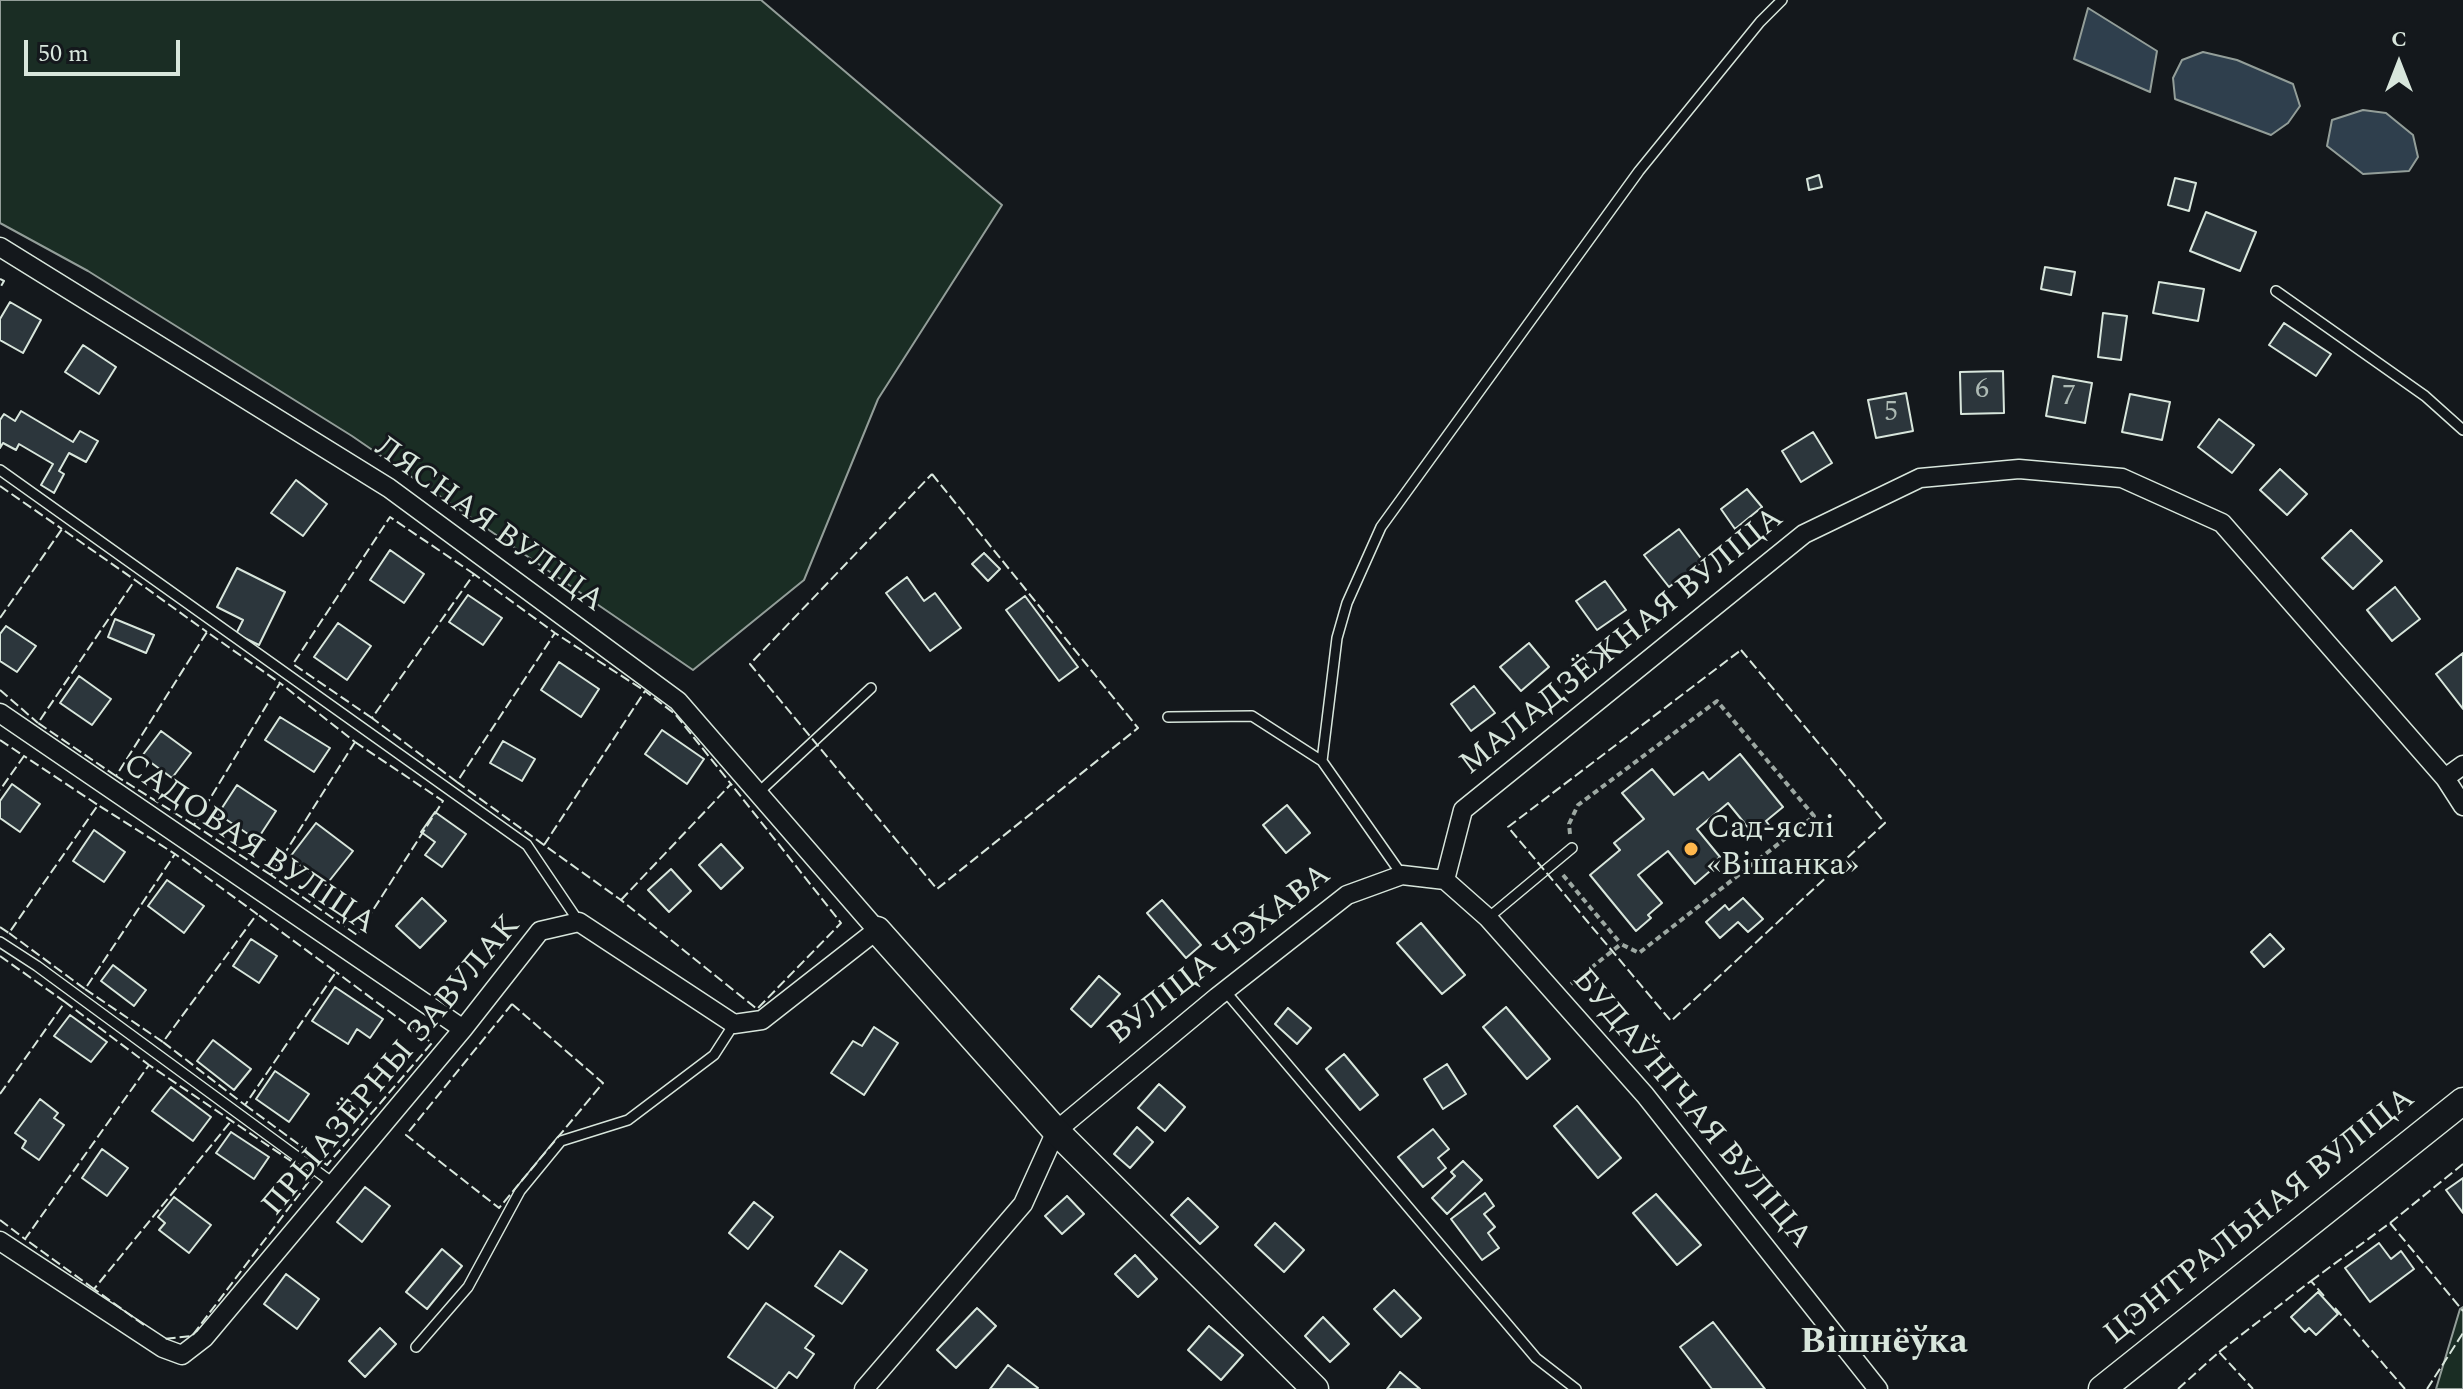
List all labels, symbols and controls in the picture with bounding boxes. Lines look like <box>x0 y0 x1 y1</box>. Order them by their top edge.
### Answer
text: С <box>2391 23 2407 56</box>
scale bar <box>28 24 184 74</box>
north arrow <box>2359 24 2439 104</box>
text: 50 m <box>38 36 89 72</box>
house number: 6 <box>1975 375 1989 409</box>
house number: 7 <box>2062 382 2076 416</box>
house number: 5 <box>1884 398 1898 432</box>
street label: ЛЯСНАЯ ВУЛІЦА <box>366 430 610 622</box>
street label: МАЛАДЗЁЖНАЯ ВУЛІЦА <box>1453 501 1793 785</box>
street label: САДОВАЯ ВУЛІЦА <box>114 747 382 945</box>
place label: Сад-яслі «Вішанка» <box>1707 812 1859 887</box>
marker: Сад-яслі «Вішанка» <box>1682 840 1700 858</box>
street label: ВУЛІЦА ЧЭХАВА <box>1102 857 1340 1055</box>
street label: ПРЫАЗЁРНЫ ЗАВУЛАК <box>256 909 530 1225</box>
street label: БУДАЎНІЧАЯ ВУЛІЦА <box>1562 962 1818 1258</box>
street label: ЦЭНТРАЛЬНАЯ ВУЛІЦА <box>2098 1081 2424 1355</box>
district label: Вішнёўка <box>1800 1323 1968 1367</box>

